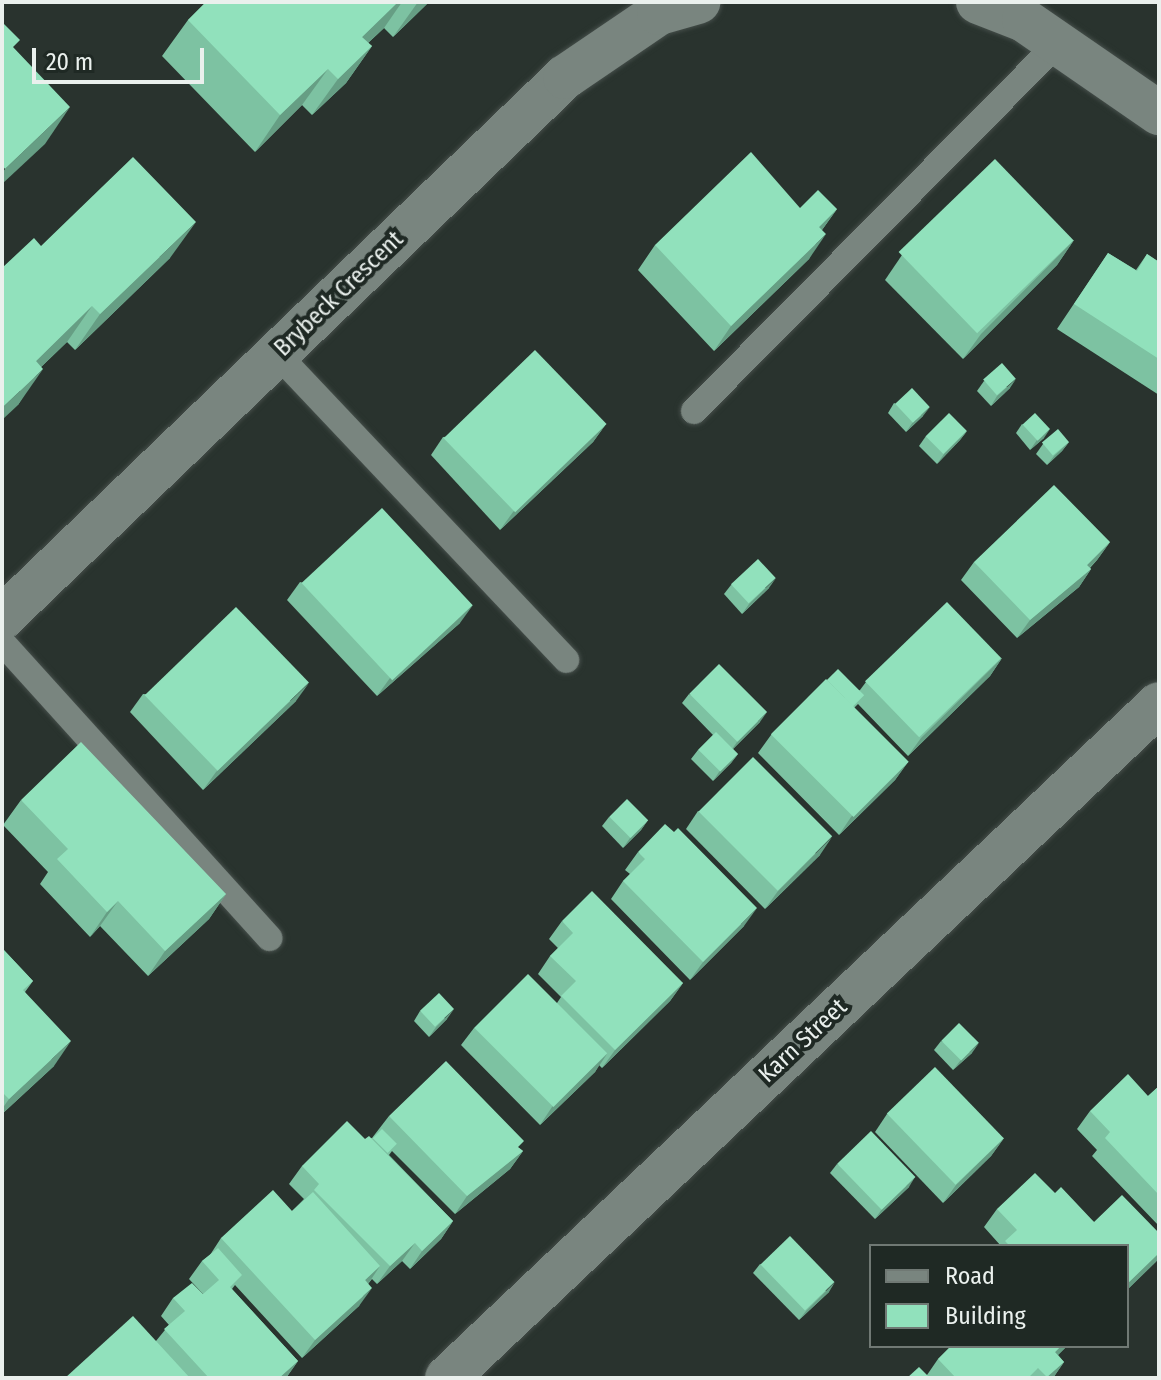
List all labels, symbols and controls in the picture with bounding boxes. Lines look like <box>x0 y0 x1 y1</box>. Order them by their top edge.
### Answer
scale bar <box>36 32 208 82</box>
text: 20 m <box>46 48 93 76</box>
street label: Brybeck Crescent <box>269 225 409 363</box>
street label: Karn Street <box>753 993 853 1089</box>
legend <box>869 1244 1129 1348</box>
text: Road <box>945 1262 995 1290</box>
text: Building <box>945 1302 1026 1330</box>

